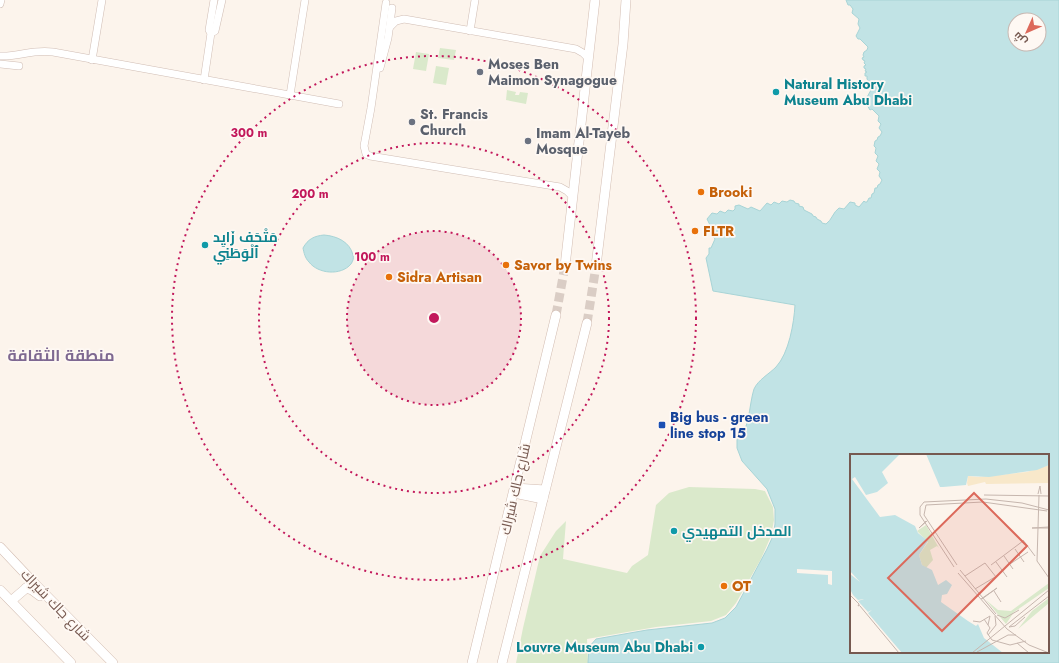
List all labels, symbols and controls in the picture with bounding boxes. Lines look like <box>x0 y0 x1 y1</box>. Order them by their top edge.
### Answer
north arrow <box>1007 12 1047 52</box>
text: ش <box>1009 28 1031 50</box>
place label: Moses Ben Maimon Synagogue <box>488 54 617 90</box>
marker: Moses Ben Maimon Synagogue <box>475 67 485 77</box>
place label: Natural History Museum Abu Dhabi <box>784 74 912 110</box>
marker: Natural History Museum Abu Dhabi <box>771 87 781 97</box>
place label: St. Francis Church <box>420 104 489 140</box>
marker: St. Francis Church <box>407 117 417 127</box>
place label: Imam Al-Tayeb Mosque <box>536 123 630 159</box>
text: 300 m <box>231 124 268 142</box>
marker: Imam Al-Tayeb Mosque <box>523 136 533 146</box>
place label: Brooki <box>709 182 752 202</box>
text: 200 m <box>291 185 329 203</box>
marker: Brooki <box>696 187 706 197</box>
place label: FLTR <box>703 221 734 241</box>
marker: FLTR <box>690 226 700 236</box>
place label: مَتْحَف زَايِد ٱلْوَطَنِي <box>213 227 278 265</box>
marker: مَتْحَف زَايِد ٱلْوَطَنِي <box>200 240 210 250</box>
text: 100 m <box>354 248 390 266</box>
place label: Savor by Twins <box>514 255 613 275</box>
marker: Savor by Twins <box>501 260 511 270</box>
place label: Sidra Artisan <box>397 267 482 287</box>
marker: Sidra Artisan <box>384 272 394 282</box>
centre of rings <box>427 311 441 325</box>
district label: منطقة الثقافة <box>7 344 115 367</box>
place label: Big bus - green line stop 15 <box>670 407 769 443</box>
marker: Big bus - green line stop 15 <box>657 420 667 430</box>
street label: شارع جاك شيراك <box>495 441 535 537</box>
inset map <box>850 454 1049 653</box>
place label: المدخل التمهيدي <box>682 521 792 542</box>
marker: المدخل التمهيدي <box>669 526 679 536</box>
street label: شارع جاك شيراك <box>16 565 96 645</box>
place label: OT <box>732 576 751 596</box>
marker: OT <box>719 581 729 591</box>
place label: Louvre Museum Abu Dhabi <box>516 637 693 657</box>
marker: Louvre Museum Abu Dhabi <box>696 642 706 652</box>

